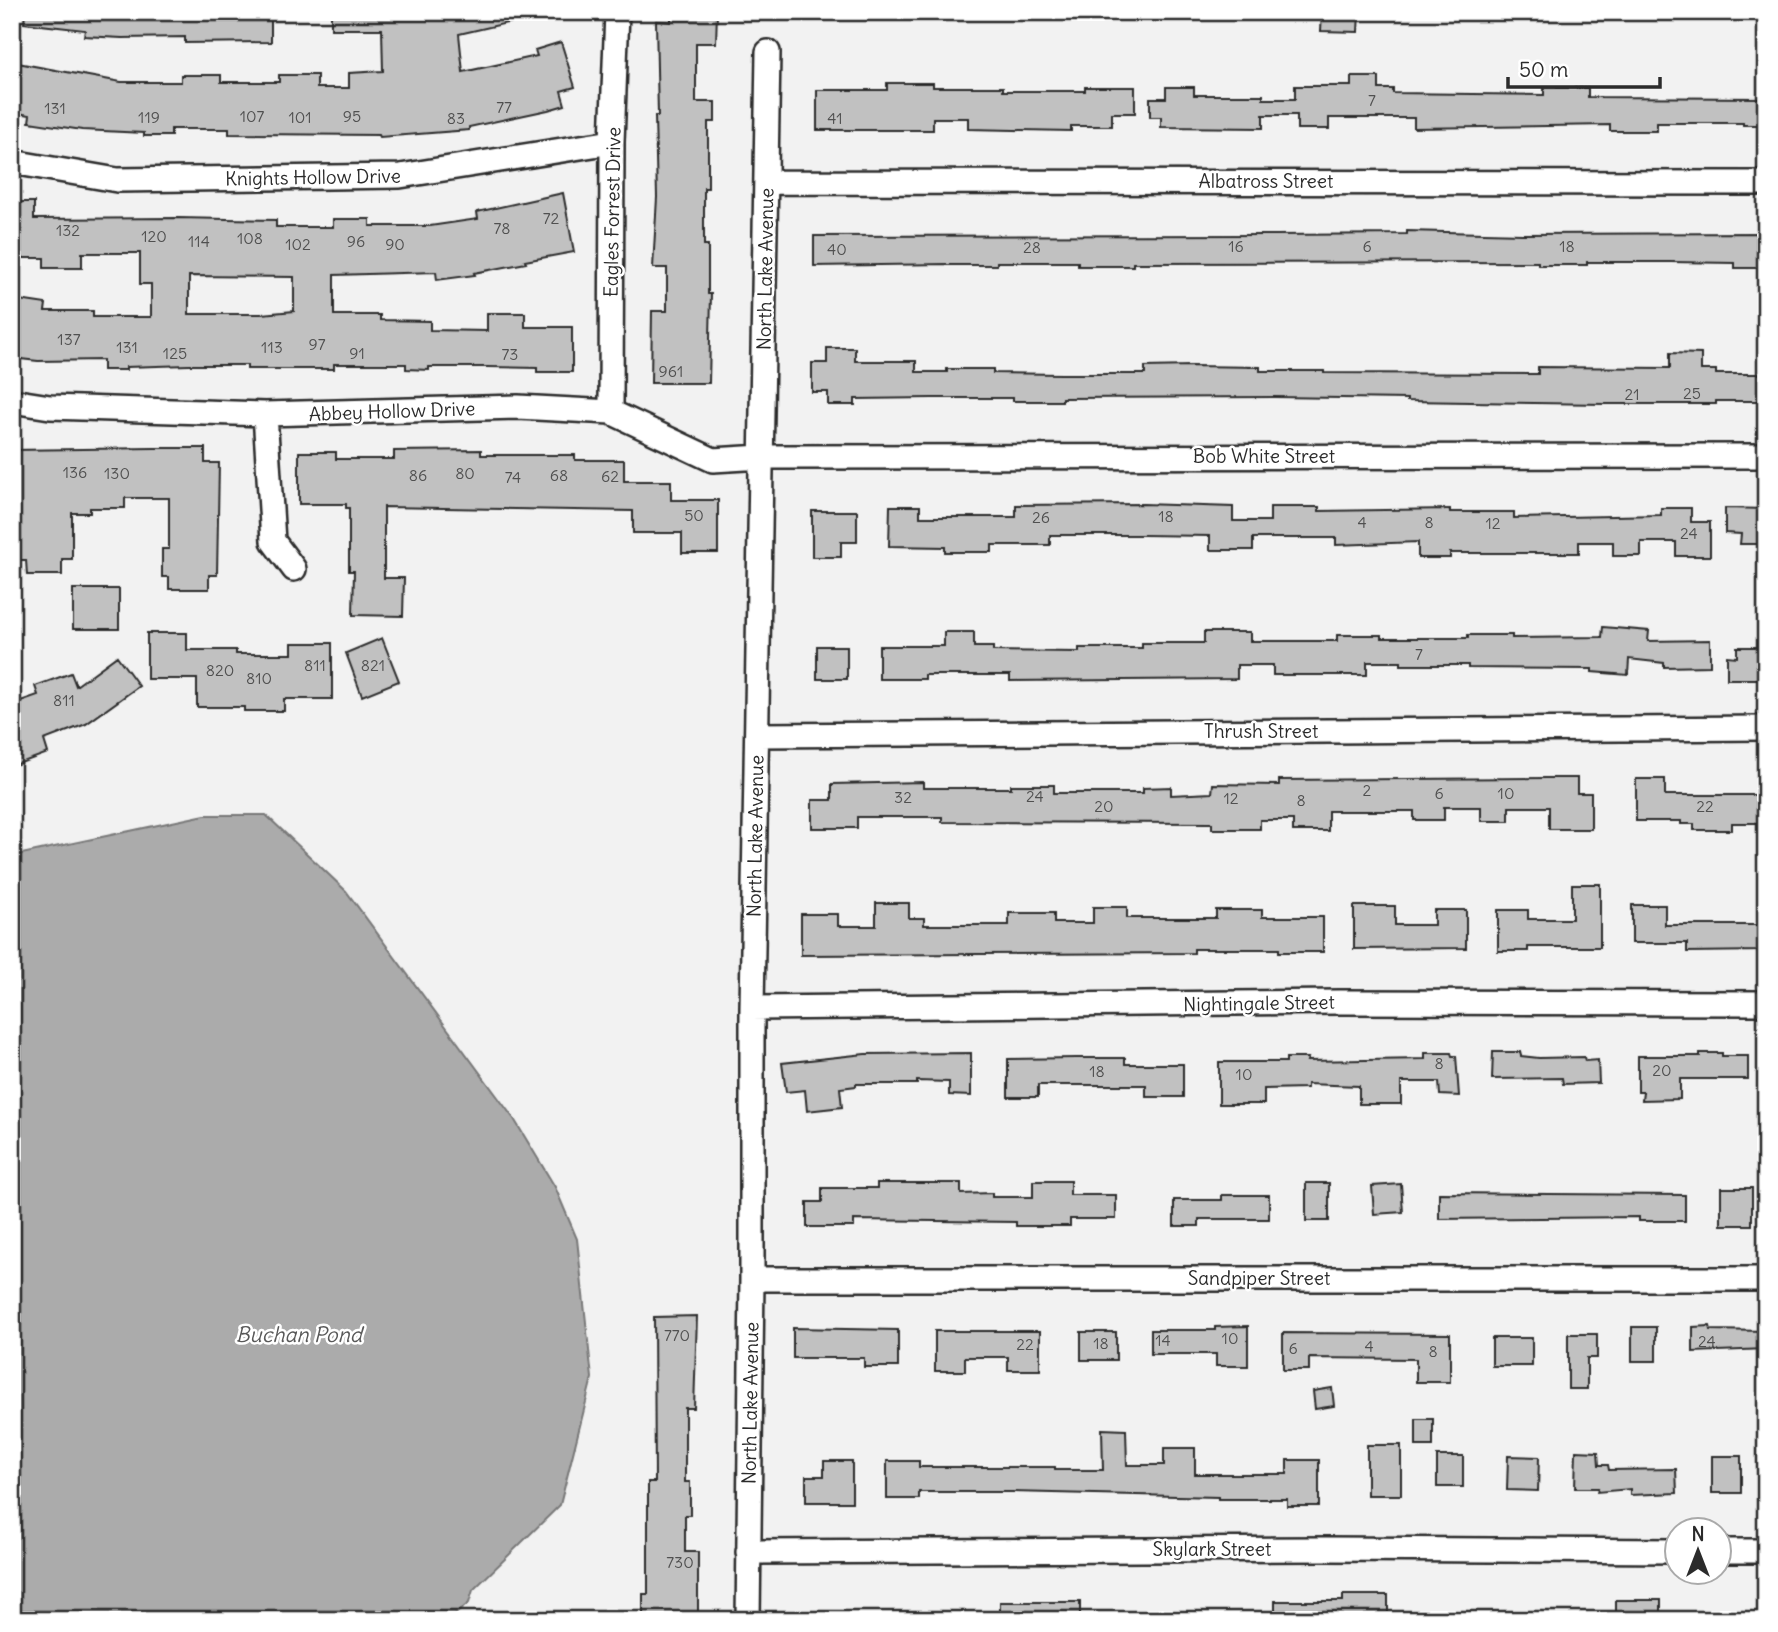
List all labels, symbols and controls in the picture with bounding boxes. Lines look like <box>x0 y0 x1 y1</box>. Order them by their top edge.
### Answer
scale bar <box>1508 46 1661 90</box>
text: 50 m <box>1519 56 1568 83</box>
house number: 7 <box>1368 90 1376 110</box>
house number: 77 <box>496 97 512 117</box>
house number: 131 <box>44 98 66 118</box>
house number: 107 <box>240 106 264 126</box>
house number: 95 <box>343 106 361 126</box>
house number: 119 <box>138 107 160 127</box>
house number: 101 <box>288 107 312 127</box>
house number: 83 <box>447 108 465 128</box>
house number: 41 <box>827 108 843 128</box>
street label: Eagles Forrest Drive <box>599 127 625 297</box>
street label: Knights Hollow Drive <box>225 163 401 191</box>
street label: Albatross Street <box>1199 169 1333 193</box>
street label: North Lake Avenue <box>752 188 778 350</box>
house number: 72 <box>543 208 560 228</box>
house number: 78 <box>493 218 511 238</box>
house number: 132 <box>56 220 80 240</box>
house number: 120 <box>141 226 167 246</box>
house number: 108 <box>237 228 263 248</box>
house number: 114 <box>188 231 210 251</box>
house number: 96 <box>347 231 365 251</box>
house number: 102 <box>285 234 311 254</box>
house number: 90 <box>385 234 405 254</box>
house number: 16 <box>1228 236 1244 256</box>
house number: 6 <box>1362 236 1372 256</box>
house number: 18 <box>1559 236 1575 256</box>
house number: 28 <box>1023 237 1041 257</box>
house number: 40 <box>827 239 847 259</box>
house number: 137 <box>57 329 81 349</box>
house number: 97 <box>308 334 326 354</box>
house number: 131 <box>116 337 138 357</box>
house number: 113 <box>261 337 283 357</box>
house number: 125 <box>163 343 187 363</box>
house number: 91 <box>349 343 365 363</box>
house number: 73 <box>502 344 518 364</box>
house number: 961 <box>659 361 683 381</box>
house number: 25 <box>1683 383 1701 403</box>
house number: 21 <box>1624 384 1640 404</box>
street label: Abbey Hollow Drive <box>308 396 476 426</box>
street label: Bob White Street <box>1193 444 1335 468</box>
house number: 136 <box>63 462 87 482</box>
house number: 130 <box>104 463 130 483</box>
house number: 80 <box>455 463 475 483</box>
house number: 86 <box>409 465 427 485</box>
house number: 68 <box>550 465 568 485</box>
house number: 62 <box>601 466 619 486</box>
house number: 74 <box>505 467 521 487</box>
house number: 50 <box>684 505 704 525</box>
house number: 18 <box>1158 506 1174 526</box>
house number: 26 <box>1032 507 1050 527</box>
house number: 4 <box>1357 512 1367 532</box>
house number: 8 <box>1424 512 1434 532</box>
house number: 12 <box>1485 513 1501 533</box>
house number: 24 <box>1680 523 1698 543</box>
house number: 7 <box>1415 644 1423 664</box>
house number: 811 <box>304 655 326 675</box>
house number: 821 <box>361 655 385 675</box>
house number: 820 <box>206 660 234 680</box>
house number: 810 <box>246 668 272 688</box>
house number: 811 <box>53 690 75 710</box>
street label: Thrush Street <box>1204 719 1318 743</box>
street label: North Lake Avenue <box>742 755 768 917</box>
house number: 2 <box>1363 780 1372 800</box>
house number: 6 <box>1434 783 1444 803</box>
house number: 10 <box>1498 783 1514 803</box>
house number: 24 <box>1026 786 1044 806</box>
house number: 32 <box>894 787 912 807</box>
house number: 12 <box>1223 788 1239 808</box>
house number: 8 <box>1296 790 1306 810</box>
house number: 20 <box>1094 796 1114 816</box>
house number: 22 <box>1696 796 1714 816</box>
street label: Nightingale Street <box>1183 990 1335 1016</box>
house number: 8 <box>1434 1053 1444 1073</box>
house number: 20 <box>1652 1060 1672 1080</box>
house number: 18 <box>1089 1061 1105 1081</box>
house number: 10 <box>1236 1064 1252 1084</box>
street label: Sandpiper Street <box>1188 1266 1330 1290</box>
water label: Buchan Pond <box>236 1321 365 1348</box>
street label: North Lake Avenue <box>737 1322 763 1484</box>
house number: 770 <box>664 1325 690 1345</box>
house number: 10 <box>1222 1328 1238 1348</box>
house number: 14 <box>1155 1330 1171 1350</box>
house number: 24 <box>1698 1331 1716 1351</box>
house number: 18 <box>1093 1333 1109 1353</box>
house number: 22 <box>1016 1334 1034 1354</box>
house number: 4 <box>1364 1336 1374 1356</box>
house number: 6 <box>1288 1338 1298 1358</box>
house number: 8 <box>1428 1341 1438 1361</box>
north arrow <box>1662 1516 1732 1586</box>
text: N <box>1691 1522 1705 1546</box>
street label: Skylark Street <box>1153 1537 1271 1561</box>
house number: 730 <box>666 1552 694 1572</box>

